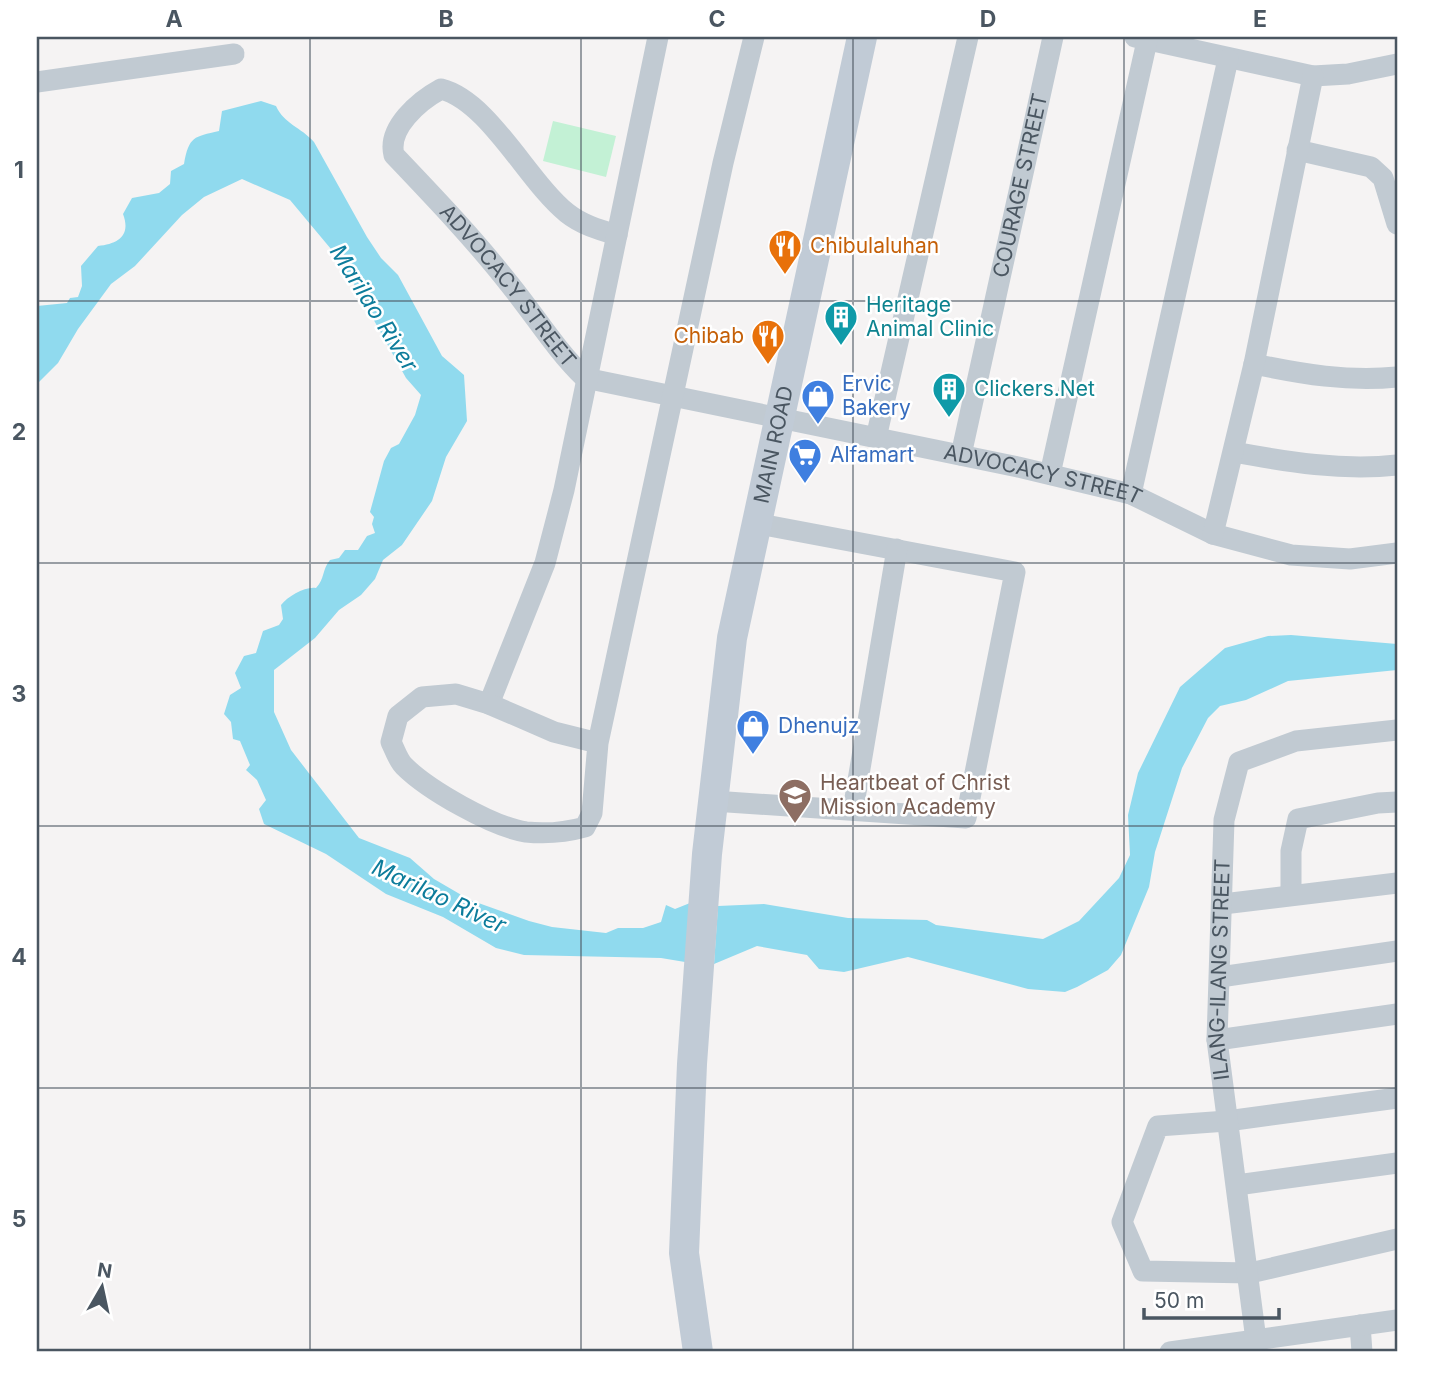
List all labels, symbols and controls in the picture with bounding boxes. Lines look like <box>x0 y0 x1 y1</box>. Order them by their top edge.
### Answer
text: A <box>165 5 183 33</box>
text: B <box>438 5 454 33</box>
text: C <box>708 5 726 33</box>
text: D <box>980 5 996 33</box>
text: E <box>1253 5 1267 33</box>
street label: COURAGE STREET <box>987 91 1052 280</box>
text: 1 <box>14 156 24 184</box>
street label: ADVOCACY STREET <box>435 199 582 372</box>
restaurant icon: Chibulaluhan <box>766 227 804 276</box>
place label: Chibulaluhan <box>810 233 939 258</box>
water label: Marilao River <box>324 239 425 378</box>
place label: Heritage Animal Clinic <box>866 292 994 341</box>
building icon: Heritage Animal Clinic <box>822 298 860 347</box>
restaurant icon: Chibab <box>749 317 787 366</box>
place label: Chibab <box>673 323 744 348</box>
building icon: Clickers.Net <box>930 370 968 419</box>
place label: Ervic Bakery <box>842 371 911 420</box>
place label: Clickers.Net <box>974 376 1095 401</box>
shop icon: Ervic Bakery <box>799 377 837 426</box>
street label: MAIN ROAD <box>749 384 798 505</box>
text: 2 <box>12 418 26 446</box>
supermarket icon: Alfamart <box>786 436 824 485</box>
street label: ADVOCACY STREET <box>942 439 1146 510</box>
place label: Alfamart <box>830 442 914 467</box>
text: 3 <box>12 680 26 708</box>
shop icon: Dhenujz <box>734 707 772 756</box>
place label: Dhenujz <box>778 713 859 738</box>
place label: Heartbeat of Christ Mission Academy <box>820 770 1010 819</box>
school or university icon: Heartbeat of Christ Mission Academy <box>776 776 814 825</box>
water label: Marilao River <box>368 853 511 940</box>
street label: ILANG-ILANG STREET <box>1203 858 1235 1082</box>
text: 4 <box>11 943 27 971</box>
text: 5 <box>12 1205 26 1233</box>
north arrow <box>66 1252 136 1322</box>
text: N <box>96 1258 114 1283</box>
scale bar <box>1144 1277 1278 1321</box>
text: 50 m <box>1154 1288 1204 1313</box>

